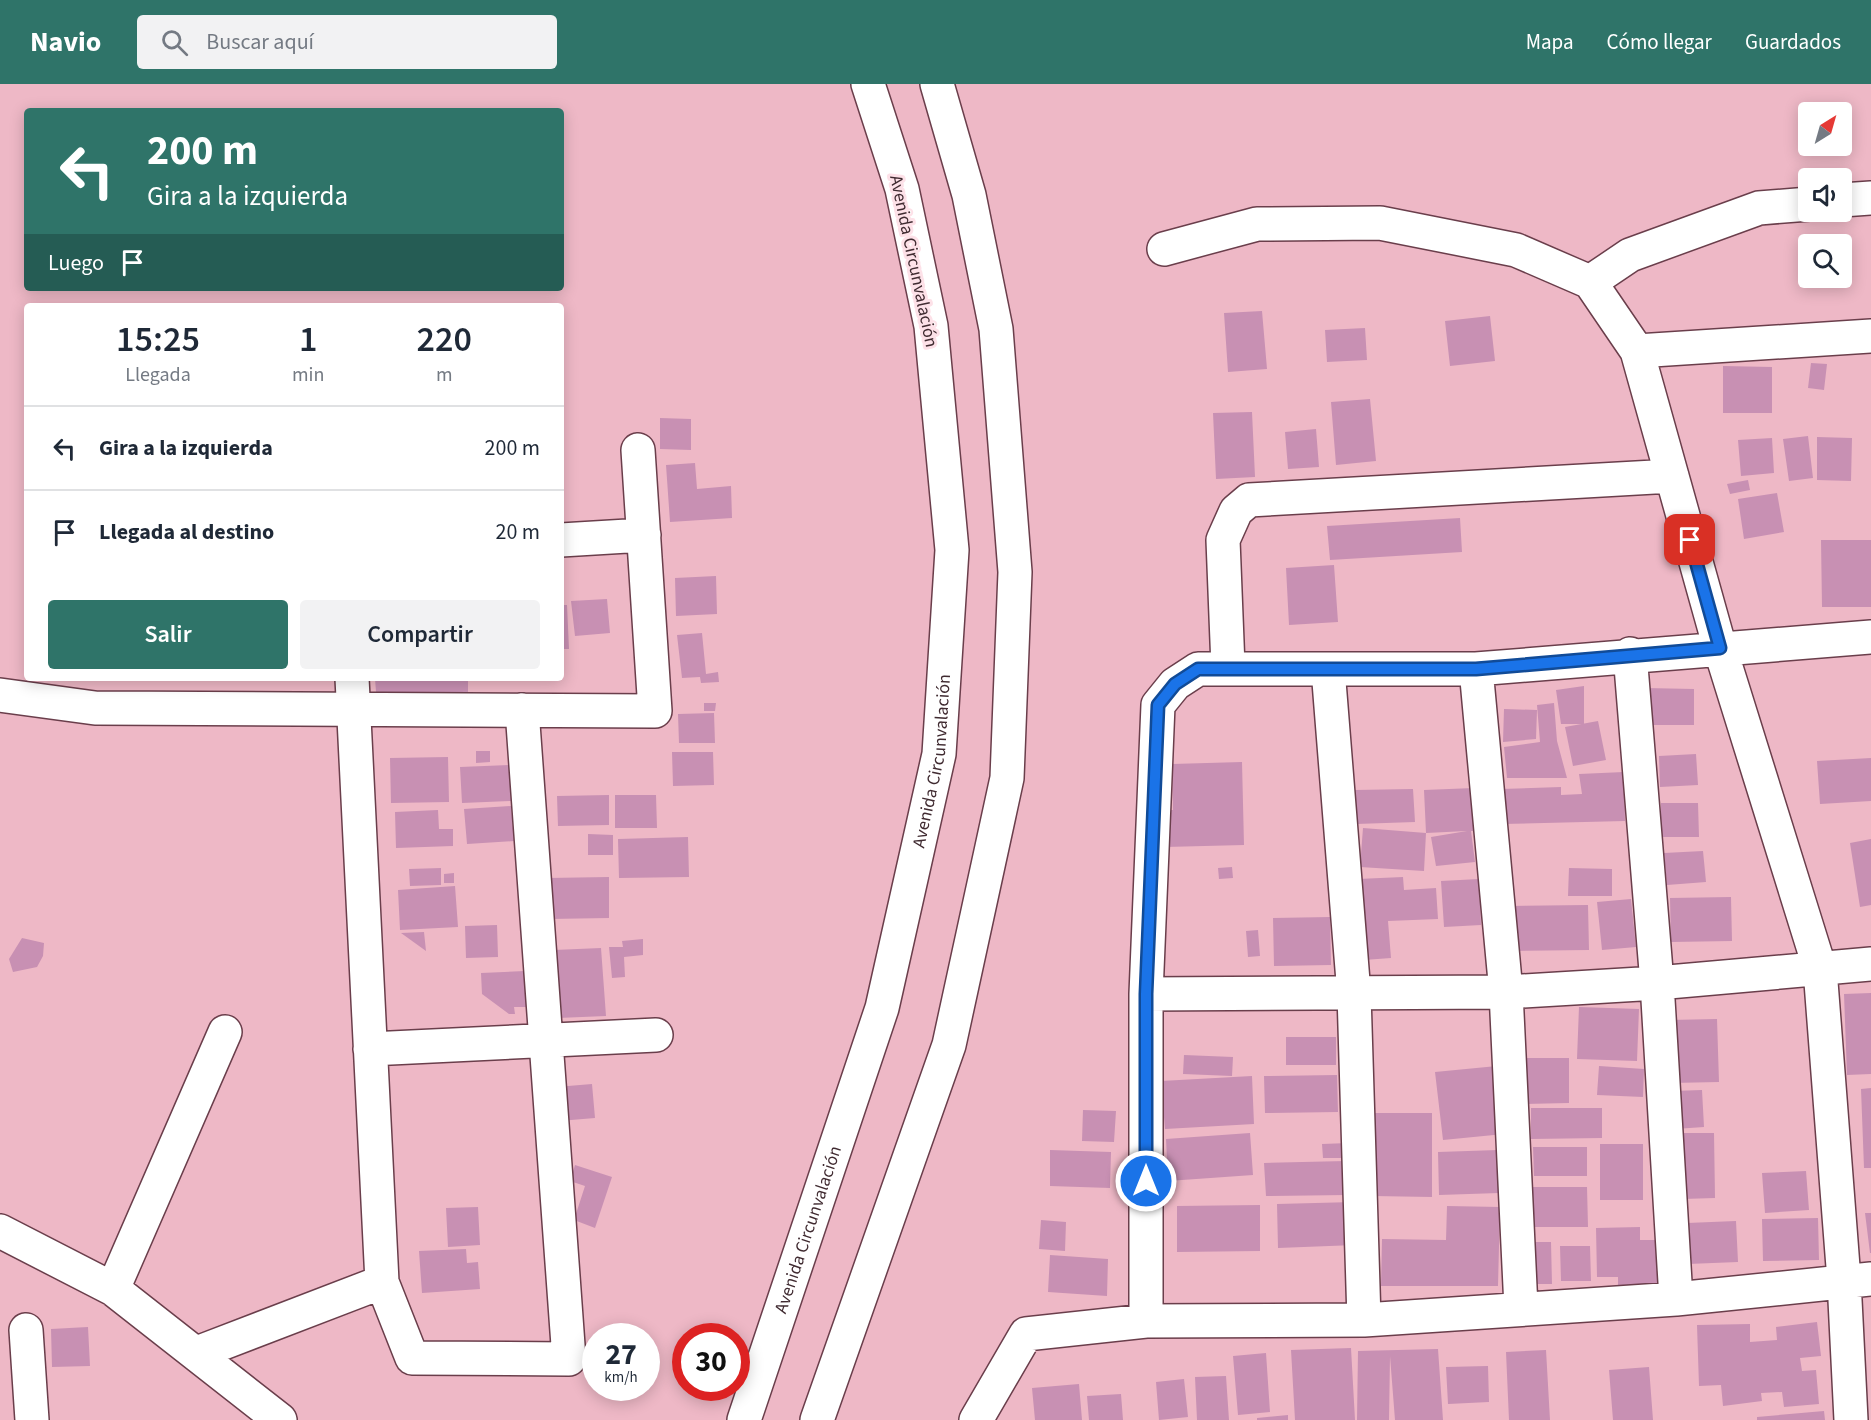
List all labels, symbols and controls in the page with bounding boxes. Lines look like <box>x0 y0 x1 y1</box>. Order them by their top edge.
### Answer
search box <box>137 15 557 69</box>
text: Navio <box>30 22 101 62</box>
icon: search <box>158 26 191 59</box>
text: Buscar aquí <box>206 26 314 58</box>
text: Mapa <box>1526 27 1574 57</box>
text: Cómo llegar <box>1607 27 1712 57</box>
text: Guardados <box>1745 27 1841 57</box>
north arrow <box>1798 102 1852 156</box>
map controls <box>1798 102 1852 288</box>
text: 200 m <box>147 121 258 181</box>
icon: left <box>48 132 126 210</box>
button: sound <box>1798 168 1852 222</box>
street label: Avenida Circunvalación <box>883 173 944 350</box>
text: Gira a la izquierda <box>147 177 348 216</box>
button: search <box>1798 234 1852 288</box>
icon: arrive <box>116 246 149 279</box>
text: Luego <box>48 247 104 279</box>
text: 15:25 <box>116 314 200 365</box>
text: 1 <box>299 314 317 365</box>
text: 220 <box>416 314 472 365</box>
text: Llegada <box>125 361 191 389</box>
text: min <box>292 361 324 389</box>
text: m <box>436 361 452 389</box>
icon: left <box>48 432 81 465</box>
text: Gira a la izquierda <box>99 432 273 464</box>
text: 200 m <box>485 432 540 464</box>
pin <box>1664 514 1715 565</box>
icon: arrive <box>48 516 81 549</box>
text: Llegada al destino <box>99 516 274 548</box>
text: 20 m <box>495 516 540 548</box>
icon: arrive <box>1673 523 1706 556</box>
button: Salir <box>48 600 288 669</box>
button: Compartir <box>300 600 540 669</box>
street label: Avenida Circunvalación <box>906 673 957 850</box>
street label: Avenida Circunvalación <box>769 1142 848 1317</box>
position arrow <box>1114 1149 1178 1213</box>
speed limit sign: 30 <box>672 1323 750 1401</box>
text: 27 <box>605 1333 637 1376</box>
text: km/h <box>604 1367 638 1388</box>

